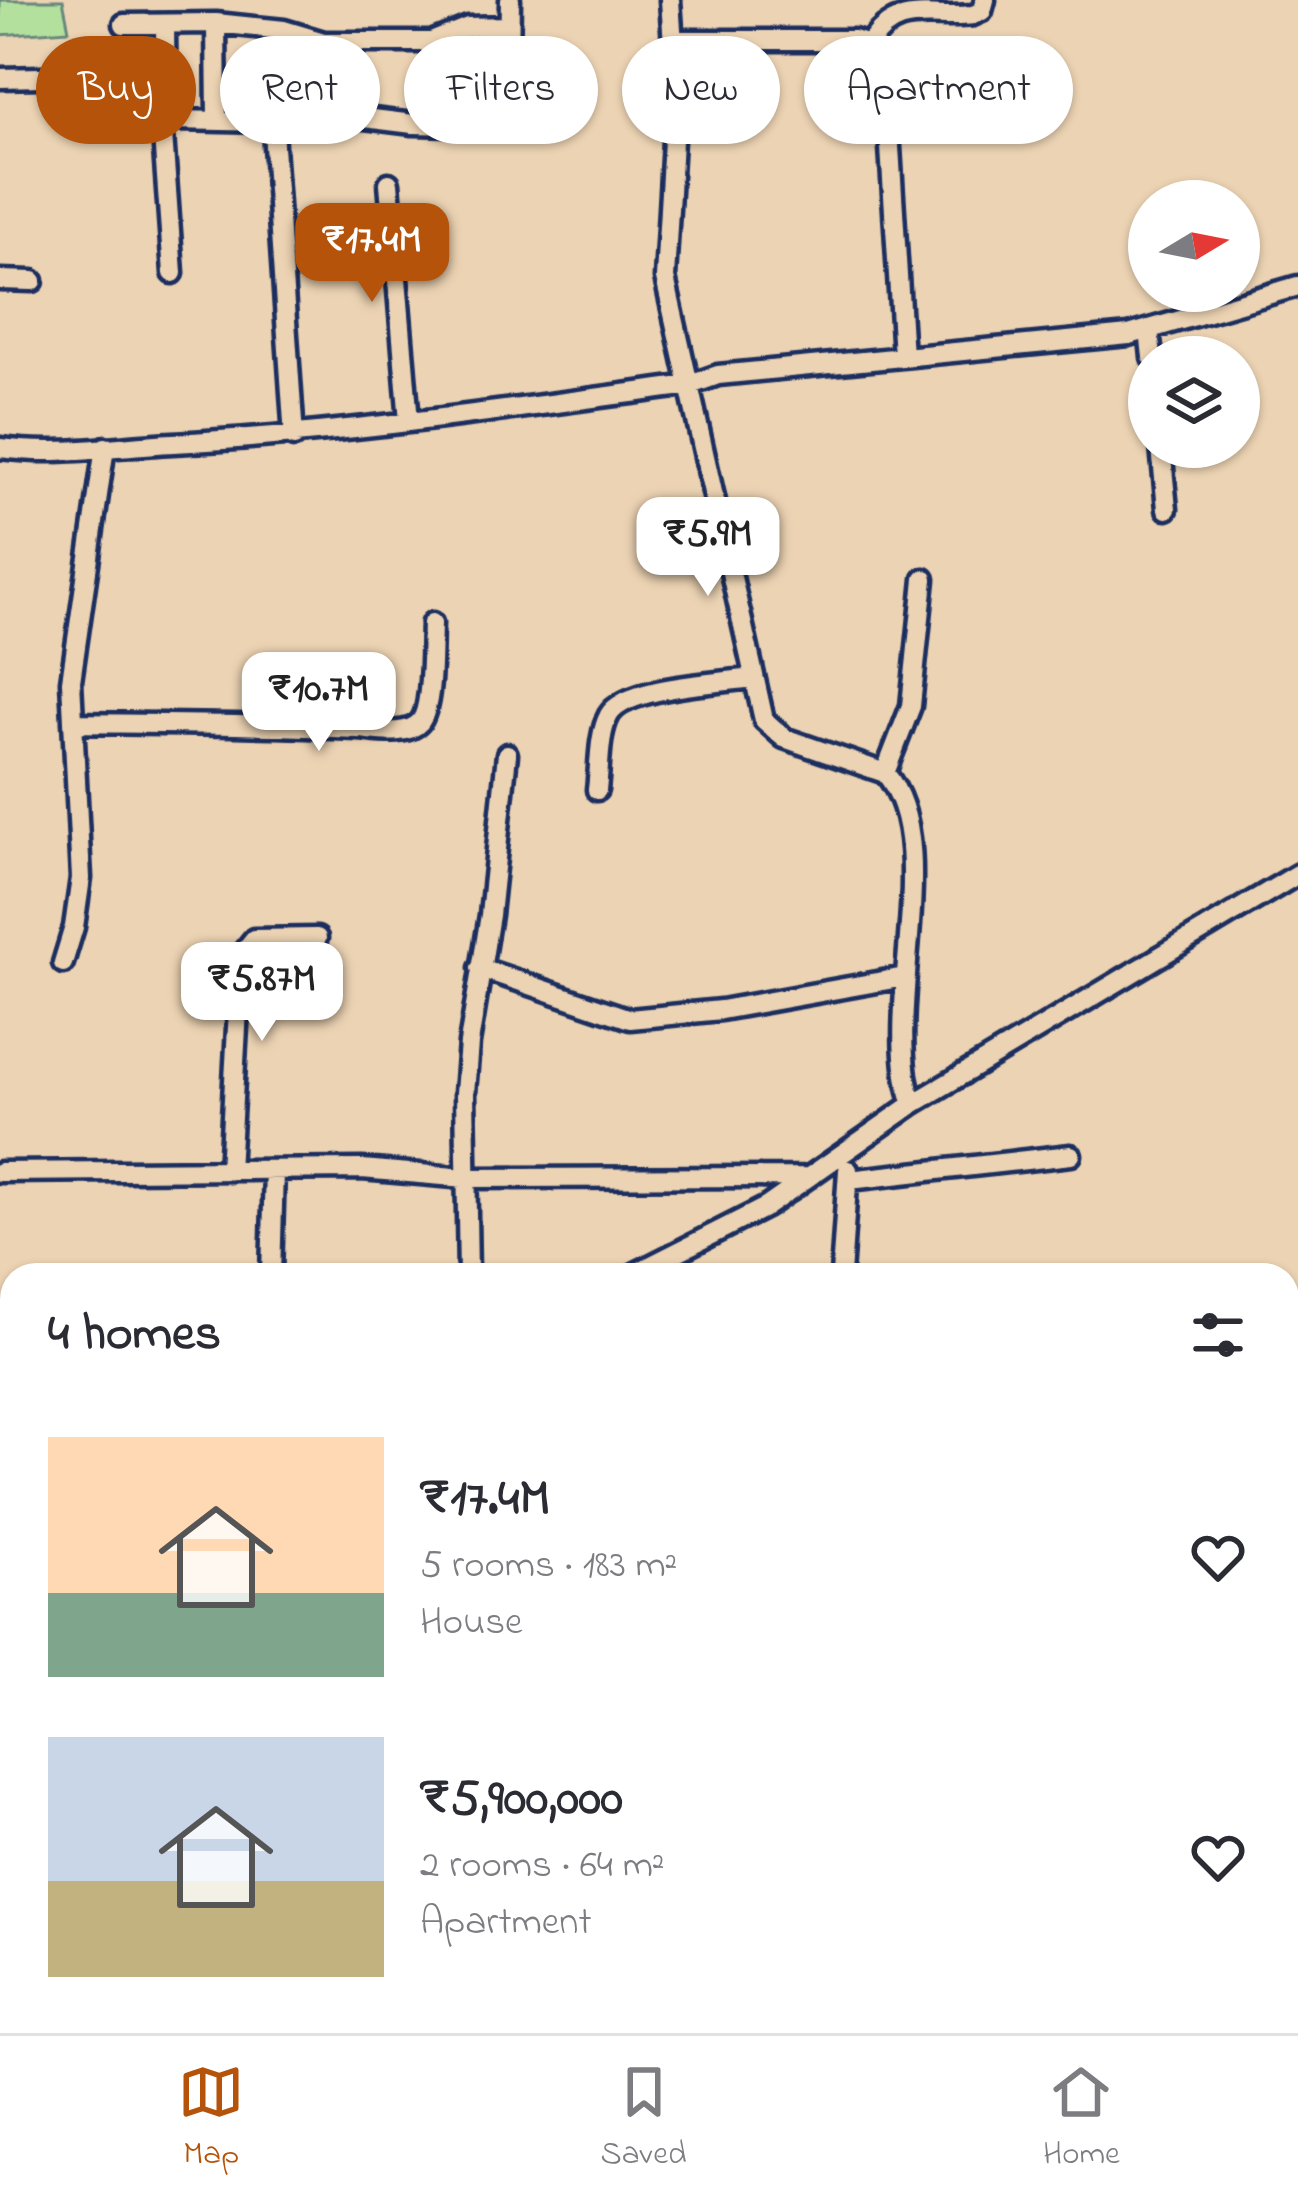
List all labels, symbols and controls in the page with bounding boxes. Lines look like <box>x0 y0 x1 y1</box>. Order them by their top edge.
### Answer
chip: Buy <box>36 36 196 144</box>
chip: Rent <box>220 36 380 144</box>
chip: Filters <box>404 36 598 144</box>
chip: New <box>622 36 780 144</box>
chip: Apartment <box>804 36 1073 144</box>
north arrow <box>1128 180 1260 312</box>
map controls <box>1128 180 1260 468</box>
pin: ₹17.4M <box>274 203 470 305</box>
text: ₹17.4M <box>322 213 422 270</box>
button: layers <box>1128 336 1260 468</box>
pin: ₹5.9M <box>624 497 792 599</box>
text: ₹5.9M <box>663 507 753 564</box>
pin: ₹10.7M <box>221 652 417 754</box>
text: ₹10.7M <box>269 662 369 719</box>
pin: ₹5.87M <box>164 942 360 1044</box>
text: ₹5.87M <box>208 952 316 1009</box>
text: 4 homes <box>48 1298 221 1373</box>
icon: filters <box>1185 1302 1251 1368</box>
text: ₹17.4M <box>420 1463 550 1538</box>
icon: home <box>144 1485 288 1629</box>
icon: heart <box>1185 1524 1251 1590</box>
text: 5 rooms · 183 m² <box>420 1538 677 1595</box>
text: House <box>420 1595 522 1652</box>
text: ₹5,900,000 <box>420 1763 623 1838</box>
icon: home <box>144 1785 288 1929</box>
icon: heart <box>1185 1824 1251 1890</box>
text: 2 rooms · 64 m² <box>420 1838 665 1895</box>
text: Apartment <box>420 1895 592 1952</box>
tab: Map <box>178 2059 244 2179</box>
tab: Saved <box>601 2059 687 2179</box>
tab: Home <box>1043 2059 1120 2179</box>

